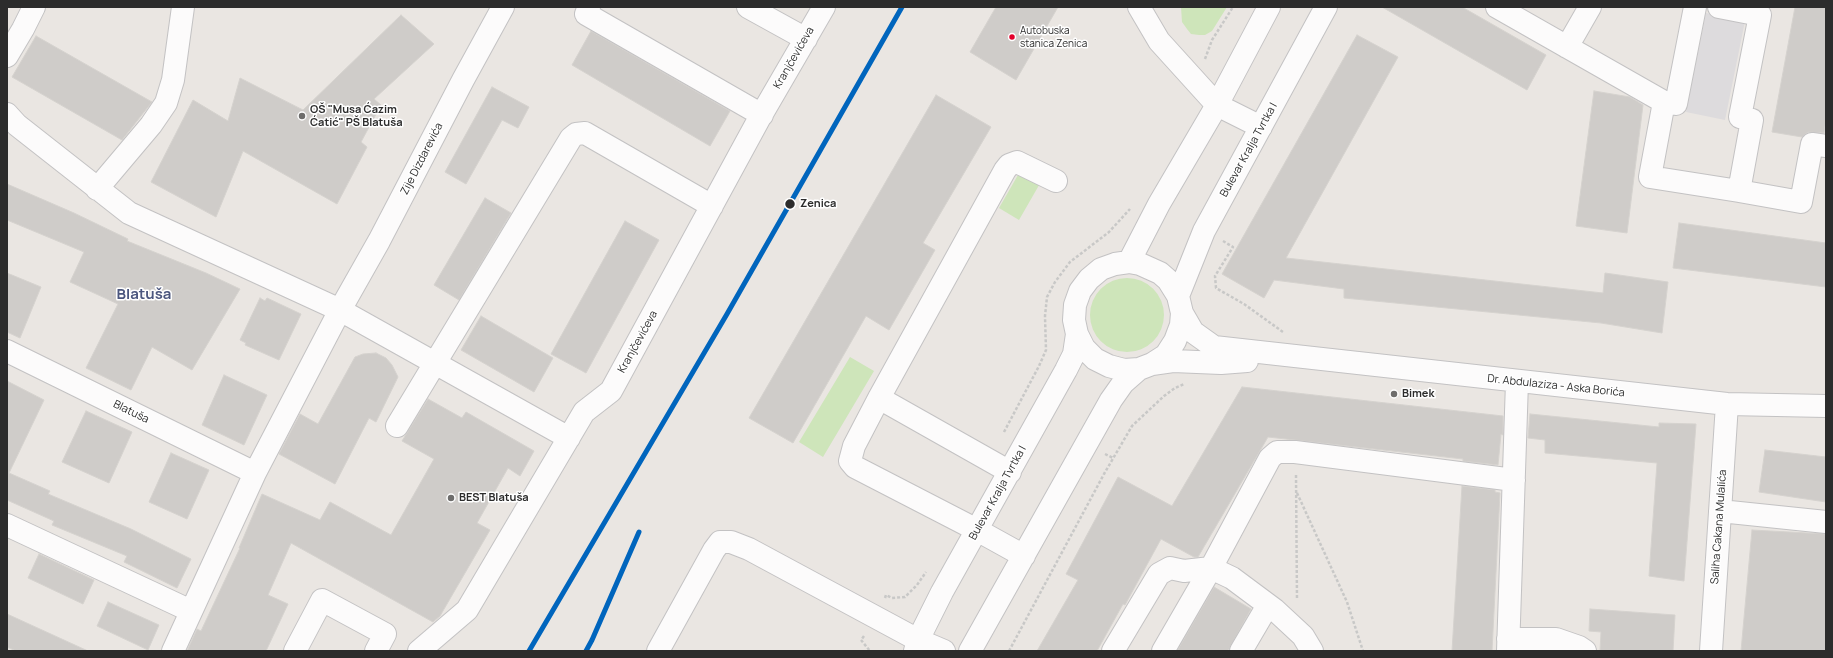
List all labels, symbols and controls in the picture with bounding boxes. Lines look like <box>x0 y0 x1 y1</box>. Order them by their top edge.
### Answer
street label: Kranjčevićeva <box>771 25 817 91</box>
place label: Autobuska stanica Zenica <box>1020 25 1087 48</box>
marker: Autobuska stanica Zenica <box>1007 32 1017 42</box>
street label: Bulevar Kralja Tvrtka I <box>1218 101 1280 199</box>
place label: OŠ "Musa Ćazim Ćatić" PŠ Blatuša <box>310 103 403 129</box>
marker: OŠ "Musa Ćazim Ćatić" PŠ Blatuša <box>297 111 307 121</box>
street label: Zije Dizdarevića <box>398 121 446 197</box>
marker: Zenica <box>783 197 797 211</box>
place label: Zenica <box>800 197 836 211</box>
district label: Blatuša <box>117 286 171 304</box>
street label: Kranjčevićeva <box>615 308 661 376</box>
street label: Dr. Abdulaziza - Aska Borića <box>1487 372 1625 400</box>
place label: Bimek <box>1402 387 1434 401</box>
marker: Bimek <box>1389 389 1399 399</box>
street label: Blatuša <box>111 398 151 426</box>
street label: Bulevar Kralja Tvrtka I <box>967 444 1029 542</box>
street label: Saliha Cakana Mulalića <box>1708 469 1730 585</box>
place label: BEST Blatuša <box>459 491 529 505</box>
marker: BEST Blatuša <box>446 493 456 503</box>

